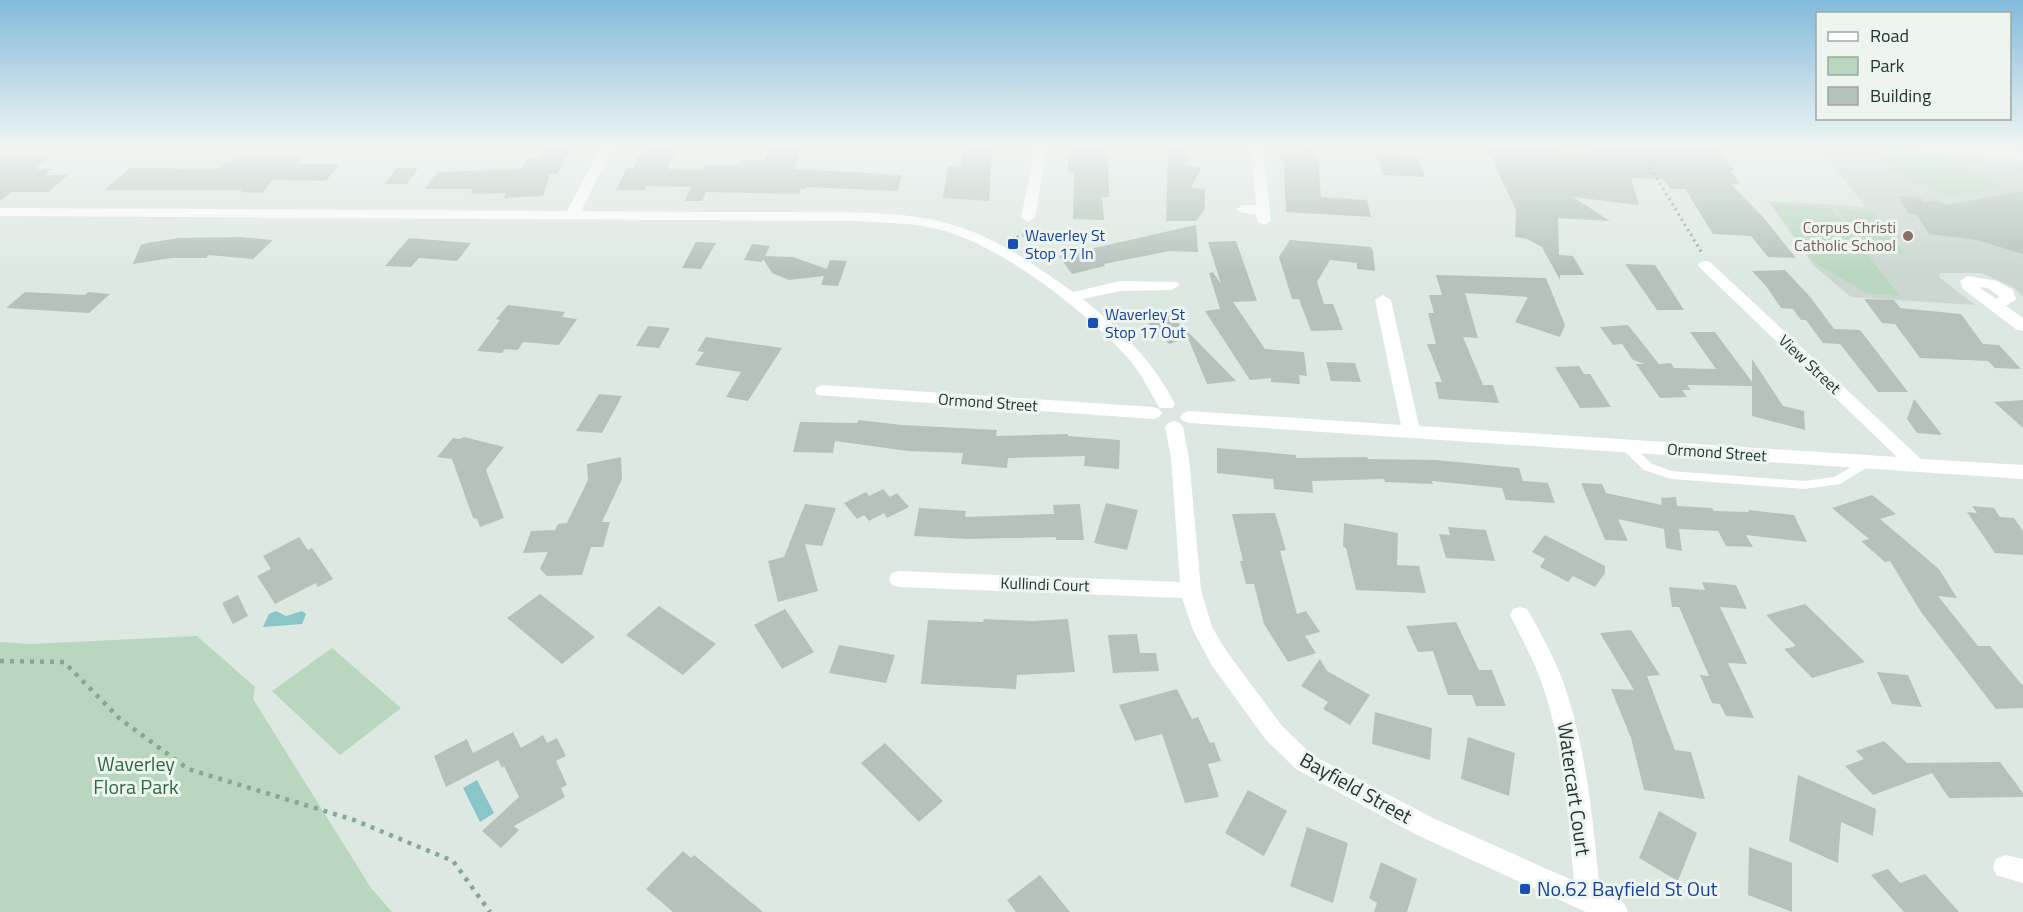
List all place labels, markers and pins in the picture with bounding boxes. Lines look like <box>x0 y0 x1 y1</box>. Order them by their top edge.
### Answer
place label: Corpus Christi Catholic School <box>1794 215 1896 257</box>
place label: Waverley St Stop 17 In <box>1025 223 1105 265</box>
marker: Corpus Christi Catholic School <box>1901 229 1915 243</box>
marker: Waverley St Stop 17 In <box>1006 237 1020 251</box>
place label: Waverley St Stop 17 Out <box>1105 302 1186 344</box>
marker: Waverley St Stop 17 Out <box>1086 316 1100 330</box>
place label: No.62 Bayfield St Out <box>1537 873 1718 904</box>
marker: No.62 Bayfield St Out <box>1518 882 1532 896</box>

